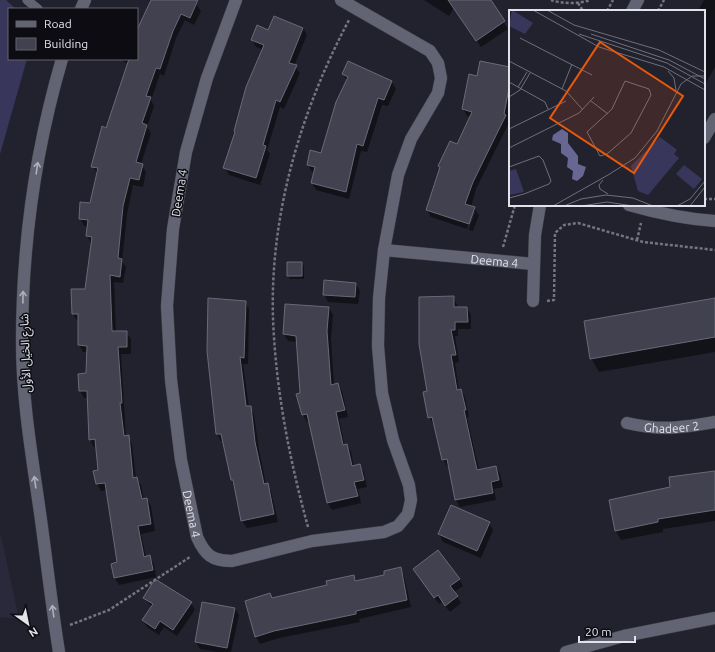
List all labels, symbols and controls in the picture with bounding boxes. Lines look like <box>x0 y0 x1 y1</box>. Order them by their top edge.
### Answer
legend <box>8 8 138 60</box>
inset map <box>509 10 705 206</box>
text: Road <box>44 17 72 30</box>
text: Building <box>44 37 88 50</box>
one-way arrow <box>33 161 41 174</box>
street label: Deema 4 <box>169 168 189 218</box>
street label: Deema 4 <box>470 252 519 269</box>
one-way arrow <box>19 291 27 304</box>
street label: شارع الخيل الأول <box>17 313 36 393</box>
street label: Ghadeer 2 <box>643 418 700 434</box>
one-way arrow <box>31 476 39 489</box>
street label: Deema 4 <box>181 489 203 539</box>
north arrow <box>8 604 48 644</box>
one-way arrow <box>49 605 57 618</box>
scale bar <box>579 618 635 644</box>
text: N <box>27 625 40 640</box>
text: 20 m <box>585 625 612 638</box>

